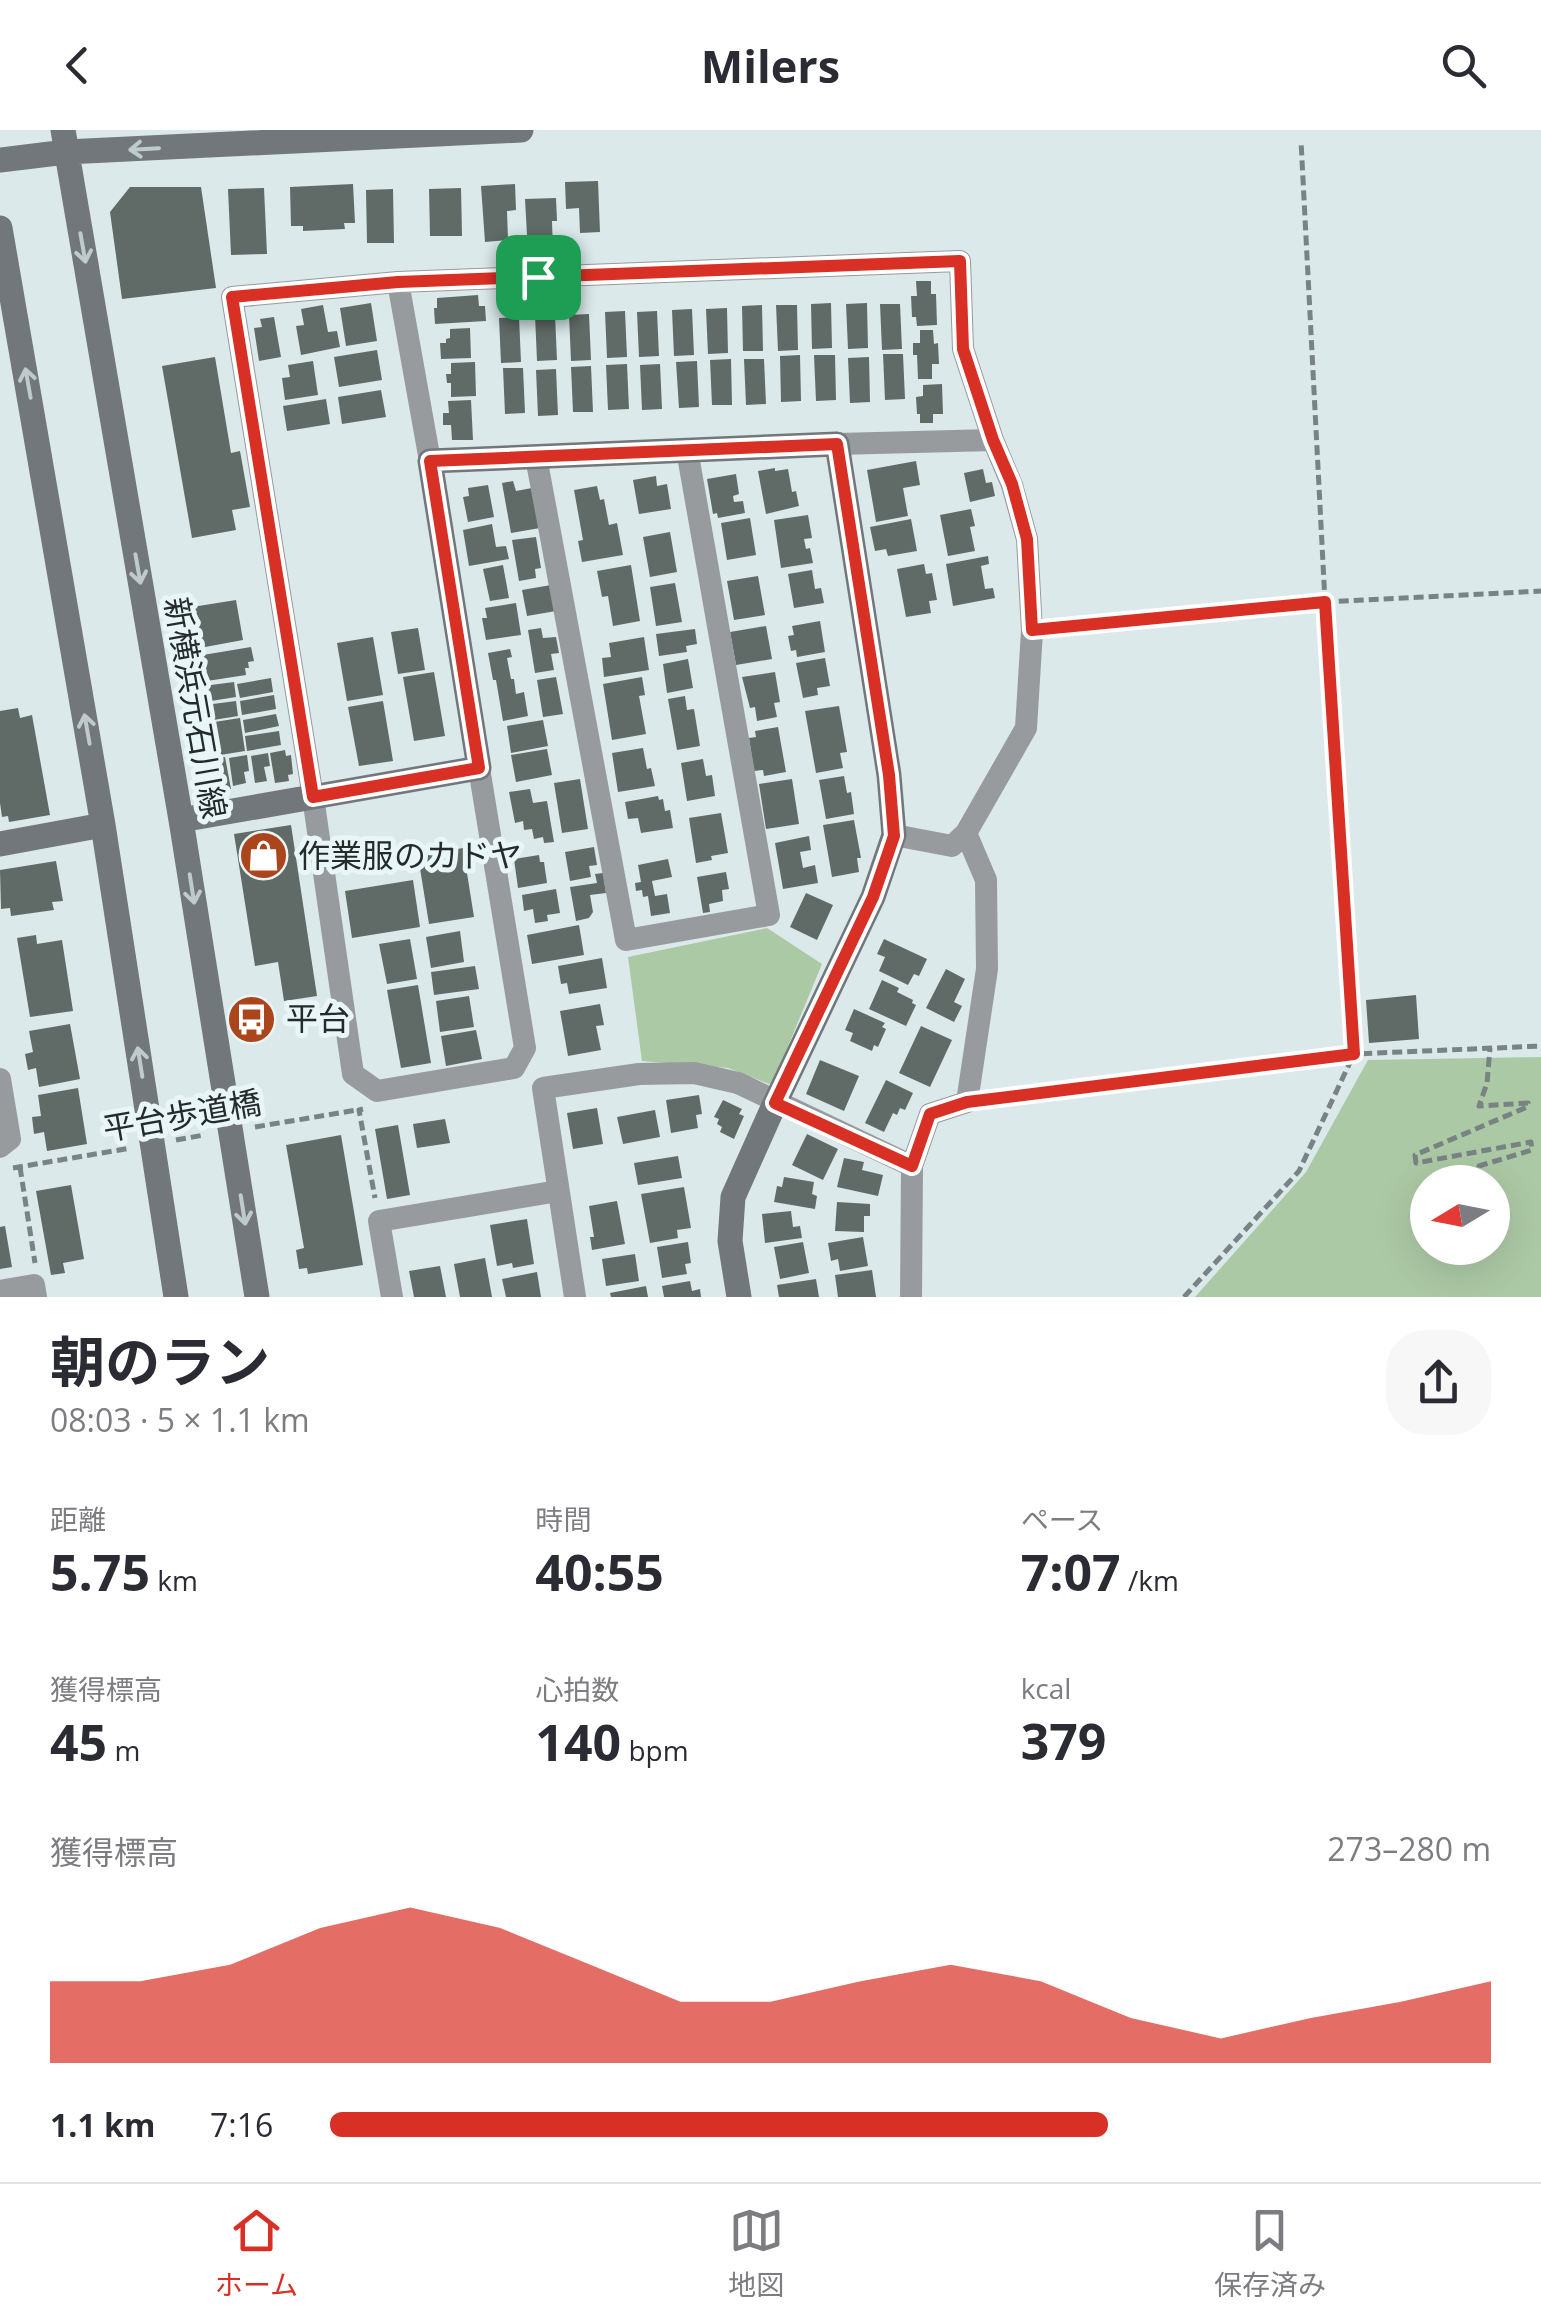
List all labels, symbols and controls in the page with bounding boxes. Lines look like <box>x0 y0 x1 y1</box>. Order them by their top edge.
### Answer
text: Milers <box>701 35 840 96</box>
icon: back <box>50 38 105 93</box>
icon: search <box>1436 38 1491 93</box>
one-way arrow <box>129 139 161 158</box>
one-way arrow <box>74 232 92 264</box>
pin <box>496 235 581 320</box>
icon: arrive <box>511 250 566 305</box>
one-way arrow <box>18 367 37 400</box>
one-way arrow <box>129 552 148 584</box>
street label: 新横浜元石川線 <box>156 594 237 822</box>
one-way arrow <box>77 713 96 745</box>
shop icon: 作業服のカドヤ <box>237 830 289 882</box>
place label: 作業服のカドヤ <box>298 833 522 876</box>
one-way arrow <box>183 872 202 905</box>
bus stop icon: 平台 <box>225 993 277 1045</box>
place label: 平台 <box>286 996 350 1039</box>
one-way arrow <box>130 1047 148 1079</box>
street label: 平台歩道橋 <box>99 1079 264 1150</box>
north arrow <box>1410 1165 1510 1265</box>
map controls <box>1410 1165 1510 1265</box>
one-way arrow <box>234 1193 253 1226</box>
text: 朝のラン <box>50 1323 270 1398</box>
button: share <box>1386 1330 1491 1435</box>
text: 08:03 · 5 × 1.1 km <box>50 1398 310 1441</box>
text: 距離 <box>50 1500 106 1538</box>
text: 時間 <box>535 1500 591 1538</box>
text: ペース <box>1021 1500 1103 1538</box>
text: 5.75 <box>50 1538 150 1606</box>
text: 40:55 <box>535 1538 664 1606</box>
text: 7:07 <box>1021 1538 1121 1606</box>
text: km <box>150 1561 198 1599</box>
text: /km <box>1121 1561 1179 1599</box>
text: kcal <box>1021 1669 1071 1707</box>
text: 獲得標高 <box>50 1670 162 1708</box>
text: 心拍数 <box>535 1670 619 1708</box>
text: 379 <box>1021 1707 1106 1775</box>
text: 45 <box>50 1708 107 1776</box>
text: 140 <box>535 1708 621 1776</box>
text: m <box>107 1731 140 1769</box>
text: bpm <box>621 1731 689 1769</box>
text: 273–280 m <box>1327 1827 1491 1870</box>
text: 獲得標高 <box>50 1830 178 1873</box>
text: 1.1 km <box>50 2103 155 2146</box>
text: 7:16 <box>210 2103 273 2146</box>
tab: ホーム <box>215 2203 298 2303</box>
tab: 地図 <box>728 2203 784 2303</box>
tab: 保存済み <box>1214 2203 1326 2303</box>

